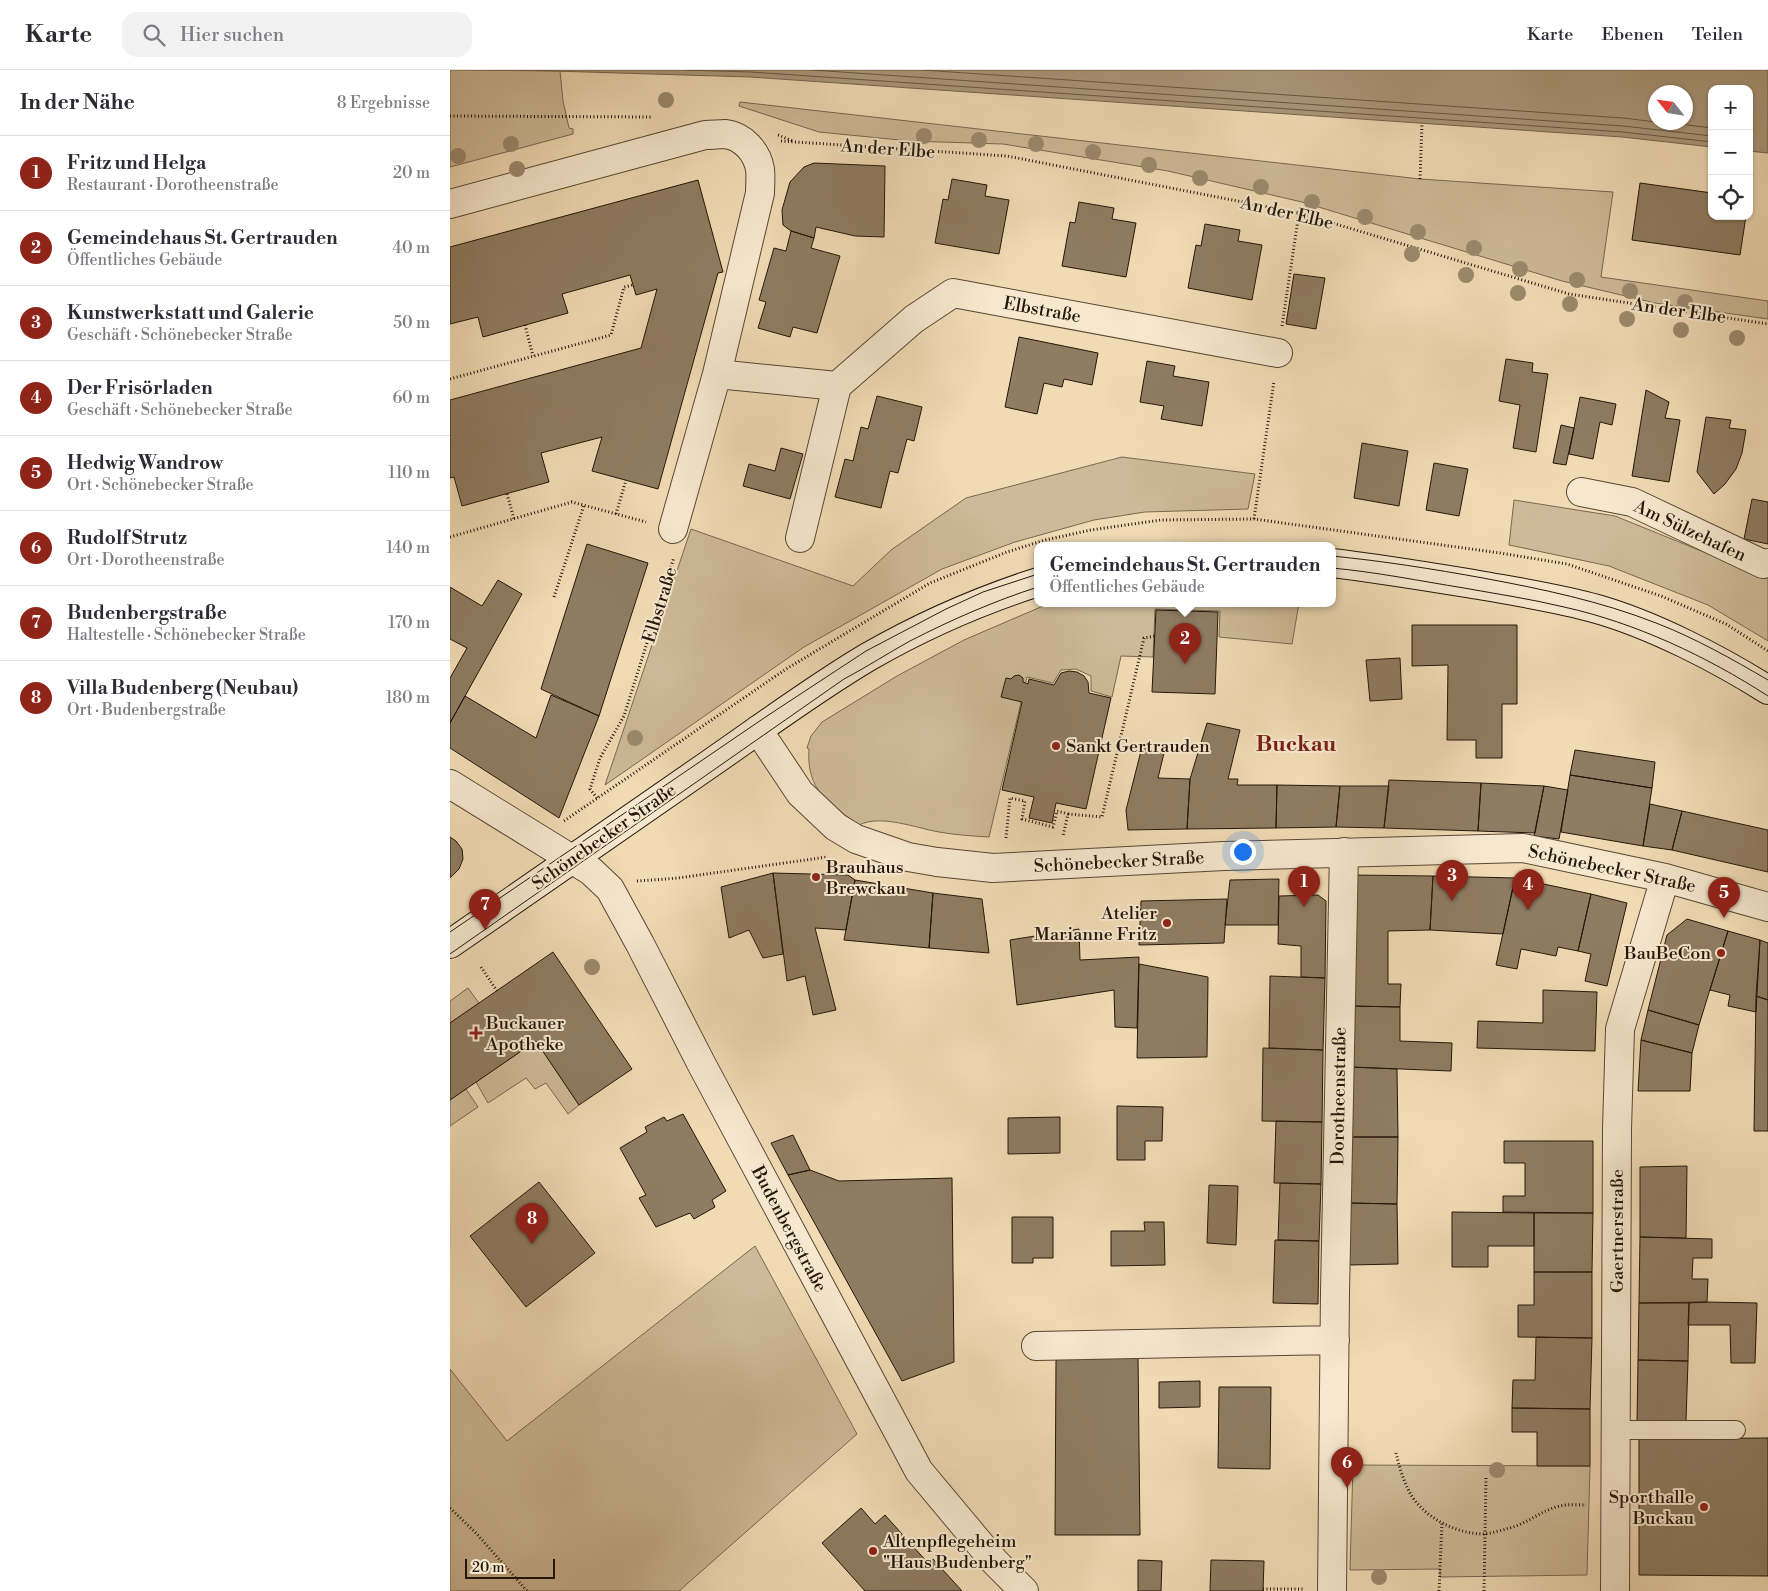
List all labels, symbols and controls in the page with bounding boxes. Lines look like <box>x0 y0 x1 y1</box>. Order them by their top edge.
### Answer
search box <box>122 12 472 57</box>
text: Karte <box>25 20 92 50</box>
icon: search <box>140 21 168 49</box>
text: Hier suchen <box>180 23 284 47</box>
text: Karte <box>1527 23 1573 46</box>
text: Ebenen <box>1601 23 1664 46</box>
text: Teilen <box>1692 23 1743 46</box>
north arrow <box>1648 85 1693 130</box>
map controls <box>1708 85 1753 220</box>
button: + <box>1708 85 1753 130</box>
text: In der Nähe <box>20 90 135 116</box>
text: 8 Ergebnisse <box>337 93 430 113</box>
button: − <box>1708 130 1753 175</box>
street label: An der Elbe <box>839 134 936 164</box>
text: Fritz und Helga <box>67 151 206 175</box>
text: 1 <box>32 163 40 183</box>
text: 20 m <box>393 163 430 183</box>
text: Restaurant · Dorotheenstraße <box>67 175 279 195</box>
button: locate <box>1708 175 1753 220</box>
street label: An der Elbe <box>1237 191 1336 235</box>
text: Gemeindehaus St. Gertrauden <box>67 226 338 250</box>
text: 2 <box>31 238 41 258</box>
text: 40 m <box>393 238 430 258</box>
text: Öffentliches Gebäude <box>67 250 222 270</box>
street label: Elbstraße <box>1001 292 1083 328</box>
street label: An der Elbe <box>1630 293 1727 329</box>
text: Kunstwerkstatt und Galerie <box>67 301 314 325</box>
text: 3 <box>31 313 41 333</box>
text: 50 m <box>393 313 430 333</box>
text: Geschäft · Schönebecker Straße <box>67 325 293 345</box>
text: Der Frisörladen <box>67 376 213 400</box>
text: 4 <box>31 388 41 408</box>
text: 60 m <box>392 388 430 408</box>
text: Geschäft · Schönebecker Straße <box>67 400 293 420</box>
text: Hedwig Wandrow <box>67 451 223 475</box>
text: 5 <box>31 463 41 483</box>
text: 110 m <box>388 463 430 483</box>
text: Ort · Schönebecker Straße <box>67 475 254 495</box>
street label: Am Sülzehafen <box>1629 495 1750 567</box>
text: Rudolf Strutz <box>67 526 187 550</box>
text: 6 <box>31 538 41 558</box>
text: 140 m <box>386 538 430 558</box>
popup <box>1034 542 1336 607</box>
text: Ort · Dorotheenstraße <box>67 550 225 570</box>
text: Gemeindehaus St. Gertrauden <box>1050 553 1320 577</box>
street label: Elbstraße <box>638 564 682 646</box>
text: Öffentliches Gebäude <box>1050 577 1205 597</box>
text: Budenbergstraße <box>67 601 227 625</box>
text: 7 <box>31 613 41 633</box>
text: 170 m <box>388 613 430 633</box>
pin: 2 <box>1169 623 1201 664</box>
text: Haltestelle · Schönebecker Straße <box>67 625 306 645</box>
text: Villa Budenberg (Neubau) <box>67 676 298 700</box>
text: 8 <box>31 688 41 708</box>
text: 180 m <box>386 688 430 708</box>
text: Ort · Budenbergstraße <box>67 700 226 720</box>
district label: Buckau <box>1256 731 1337 758</box>
place label: Sankt Gertrauden <box>1066 735 1210 758</box>
marker: Sankt Gertrauden <box>1050 740 1062 752</box>
street label: Schönebecker Straße <box>527 779 681 895</box>
your location <box>1230 839 1256 865</box>
street label: Schönebecker Straße <box>1526 840 1698 898</box>
street label: Schönebecker Straße <box>1033 846 1205 878</box>
place label: Brauhaus Brewckau <box>825 856 907 900</box>
pin: 3 <box>1436 860 1468 901</box>
pin: 1 <box>1288 866 1320 907</box>
pin: 4 <box>1512 869 1544 910</box>
marker: Brauhaus Brewckau <box>810 871 822 883</box>
pin: 5 <box>1708 877 1740 918</box>
pin: 7 <box>469 889 501 930</box>
place label: Atelier Marianne Fritz <box>1034 902 1157 946</box>
marker: Atelier Marianne Fritz <box>1161 917 1173 929</box>
place label: BauBeCon <box>1623 942 1711 965</box>
marker: BauBeCon <box>1715 947 1727 959</box>
place label: Buckauer Apotheke <box>485 1012 564 1056</box>
marker: Buckauer Apotheke <box>470 1027 482 1039</box>
street label: Dorotheenstraße <box>1326 1027 1352 1165</box>
street label: Budenbergstraße <box>746 1161 832 1296</box>
street label: Gaertnerstraße <box>1606 1169 1629 1293</box>
pin: 8 <box>516 1203 548 1244</box>
pin: 6 <box>1331 1447 1363 1488</box>
place label: Sporthalle Buckau <box>1609 1486 1695 1530</box>
marker: Sporthalle Buckau <box>1698 1501 1710 1513</box>
place label: Altenpflegeheim "Haus Budenberg" <box>882 1530 1032 1574</box>
marker: Altenpflegeheim "Haus Budenberg" <box>867 1545 879 1557</box>
scale bar <box>465 1556 555 1579</box>
text: 20 m <box>472 1559 504 1577</box>

